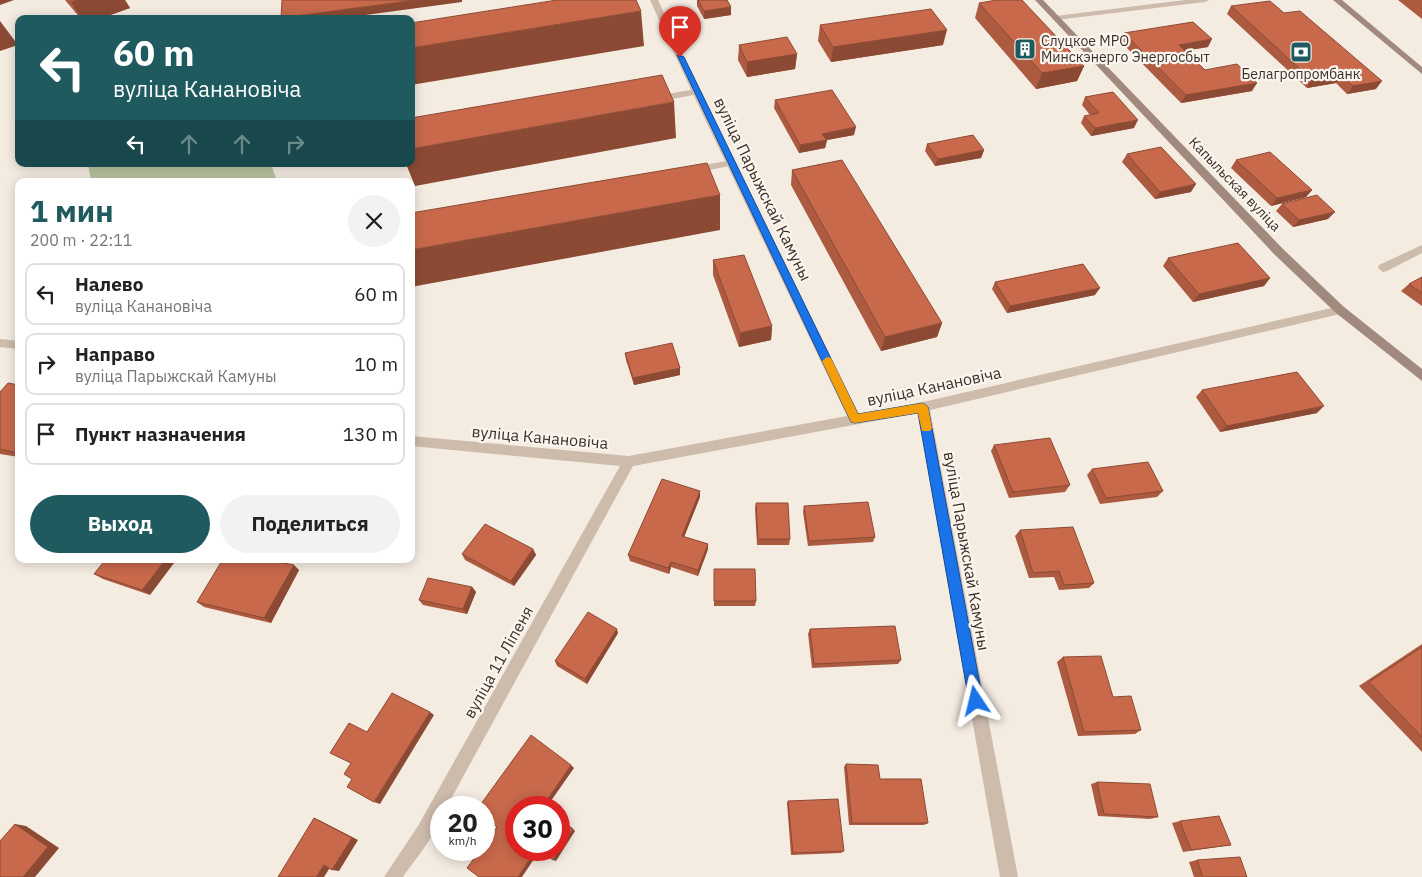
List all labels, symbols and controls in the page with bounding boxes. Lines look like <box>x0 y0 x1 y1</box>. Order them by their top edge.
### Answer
pin <box>659 6 701 57</box>
icon: arrive <box>666 13 694 41</box>
text: 60 m <box>113 30 195 76</box>
place label: Слуцкое МРО Минскэнерго Энергосбыт <box>1041 32 1210 66</box>
icon: left <box>30 35 95 100</box>
building icon: Слуцкое МРО Минскэнерго Энергосбыт <box>1013 37 1037 61</box>
bank icon: Белагропромбанк <box>1289 40 1313 64</box>
place label: Белагропромбанк <box>1241 65 1361 83</box>
text: вуліца Канановіча <box>113 74 301 103</box>
street label: вуліца Парыжскай Камуны <box>710 94 816 284</box>
icon: left <box>122 130 150 158</box>
icon: ahead <box>175 130 203 158</box>
icon: ahead <box>228 130 256 158</box>
icon: right <box>281 130 309 158</box>
street label: Капыльская вуліца <box>1185 133 1285 235</box>
text: 1 мин <box>30 191 114 230</box>
button: close <box>348 195 400 247</box>
text: 200 m · 22:11 <box>30 230 132 250</box>
text: Налево <box>75 272 144 296</box>
icon: left <box>32 280 60 308</box>
text: 60 m <box>354 282 398 306</box>
text: вуліца Канановіча <box>75 296 212 316</box>
text: Направо <box>75 342 155 366</box>
icon: right <box>32 350 60 378</box>
text: 10 m <box>354 352 398 376</box>
street label: вуліца Канановіча <box>865 362 1003 410</box>
text: вуліца Парыжскай Камуны <box>75 366 277 386</box>
icon: arrive <box>32 420 60 448</box>
street label: вуліца Канановіча <box>471 421 610 453</box>
text: Пункт назначения <box>75 422 246 446</box>
text: 130 m <box>343 422 398 446</box>
street label: вуліца Парыжскай Камуны <box>940 450 994 652</box>
button: Выход <box>30 495 210 553</box>
button: Поделиться <box>220 495 400 553</box>
street label: вуліца 11 Ліпеня <box>459 602 537 722</box>
position arrow <box>949 674 1001 726</box>
speed limit sign: 30 <box>505 796 570 861</box>
text: 20 <box>447 806 478 839</box>
text: km/h <box>448 833 477 848</box>

